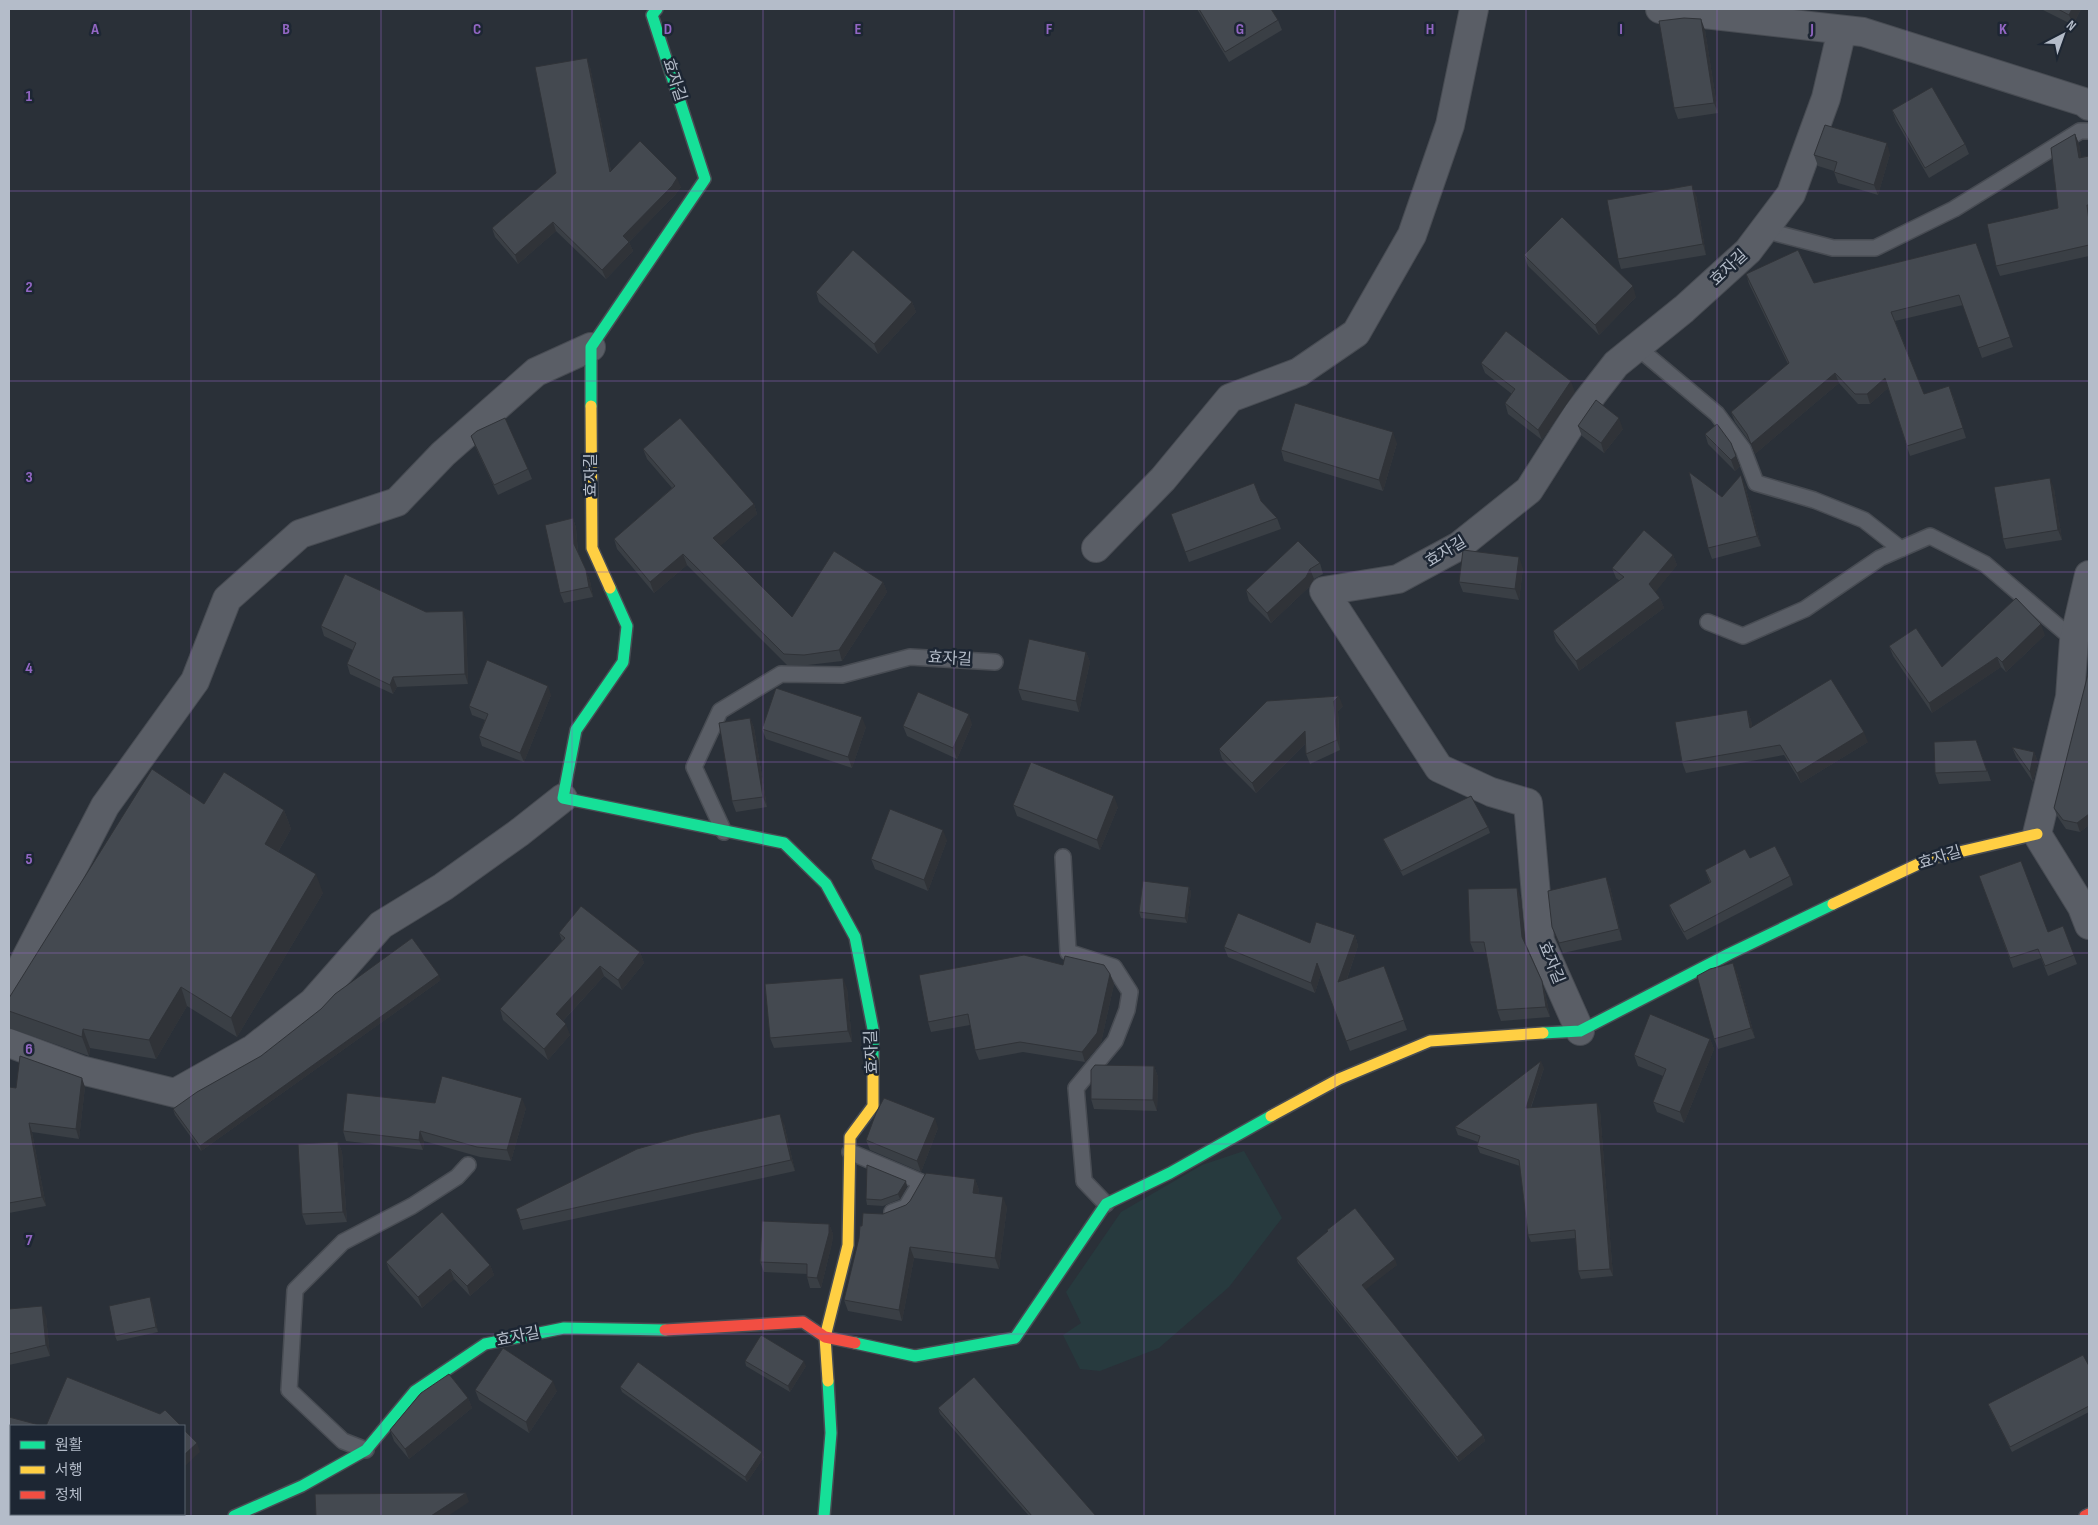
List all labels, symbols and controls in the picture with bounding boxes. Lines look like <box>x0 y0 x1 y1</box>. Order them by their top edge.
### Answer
north arrow <box>2038 10 2088 60</box>
text: N <box>2063 17 2080 34</box>
text: A <box>90 20 99 39</box>
text: B <box>282 20 290 39</box>
text: C <box>473 20 481 39</box>
text: D <box>664 20 672 39</box>
text: E <box>855 20 862 39</box>
text: F <box>1046 20 1053 39</box>
text: G <box>1236 20 1244 39</box>
text: H <box>1426 20 1434 39</box>
text: I <box>1619 20 1623 39</box>
text: J <box>1809 20 1814 39</box>
text: K <box>1999 20 2007 39</box>
street label: 효자길 <box>658 56 690 104</box>
text: 1 <box>26 87 33 106</box>
street label: 효자길 <box>1706 246 1752 290</box>
text: 2 <box>25 278 33 297</box>
street label: 효자길 <box>582 453 601 497</box>
text: 3 <box>25 468 33 487</box>
street label: 효자길 <box>1422 532 1470 572</box>
street label: 효자길 <box>927 648 973 670</box>
text: 4 <box>25 659 33 678</box>
street label: 효자길 <box>1916 842 1964 874</box>
text: 5 <box>25 850 33 869</box>
street label: 효자길 <box>1534 939 1568 987</box>
street label: 효자길 <box>862 1030 882 1074</box>
text: 6 <box>25 1040 33 1059</box>
text: 7 <box>26 1231 33 1250</box>
street label: 효자길 <box>495 1323 541 1351</box>
legend <box>10 1425 185 1515</box>
text: 원활 <box>55 1436 83 1455</box>
text: 서행 <box>55 1461 83 1480</box>
text: 정체 <box>55 1486 83 1505</box>

